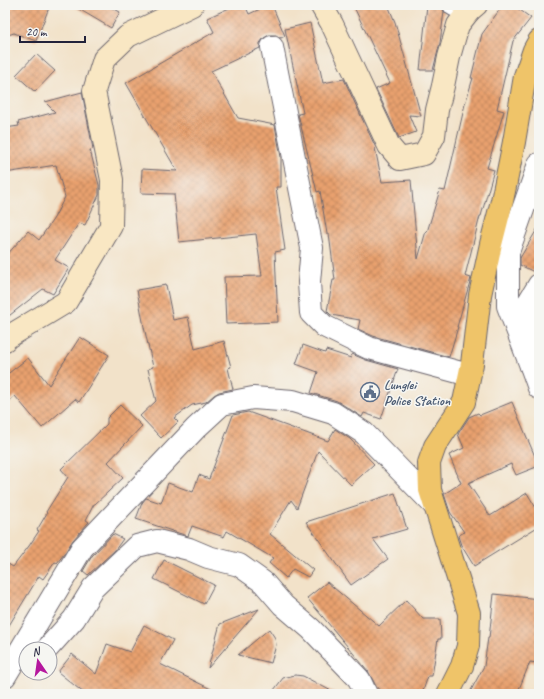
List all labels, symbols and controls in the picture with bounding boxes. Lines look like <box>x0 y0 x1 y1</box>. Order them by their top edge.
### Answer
scale bar <box>20 18 85 44</box>
text: 20 m <box>26 24 48 40</box>
place label: Lunglei Police Station <box>384 376 451 409</box>
public building icon: Lunglei Police Station <box>359 381 381 403</box>
north arrow <box>18 641 58 681</box>
text: N <box>31 643 43 659</box>

